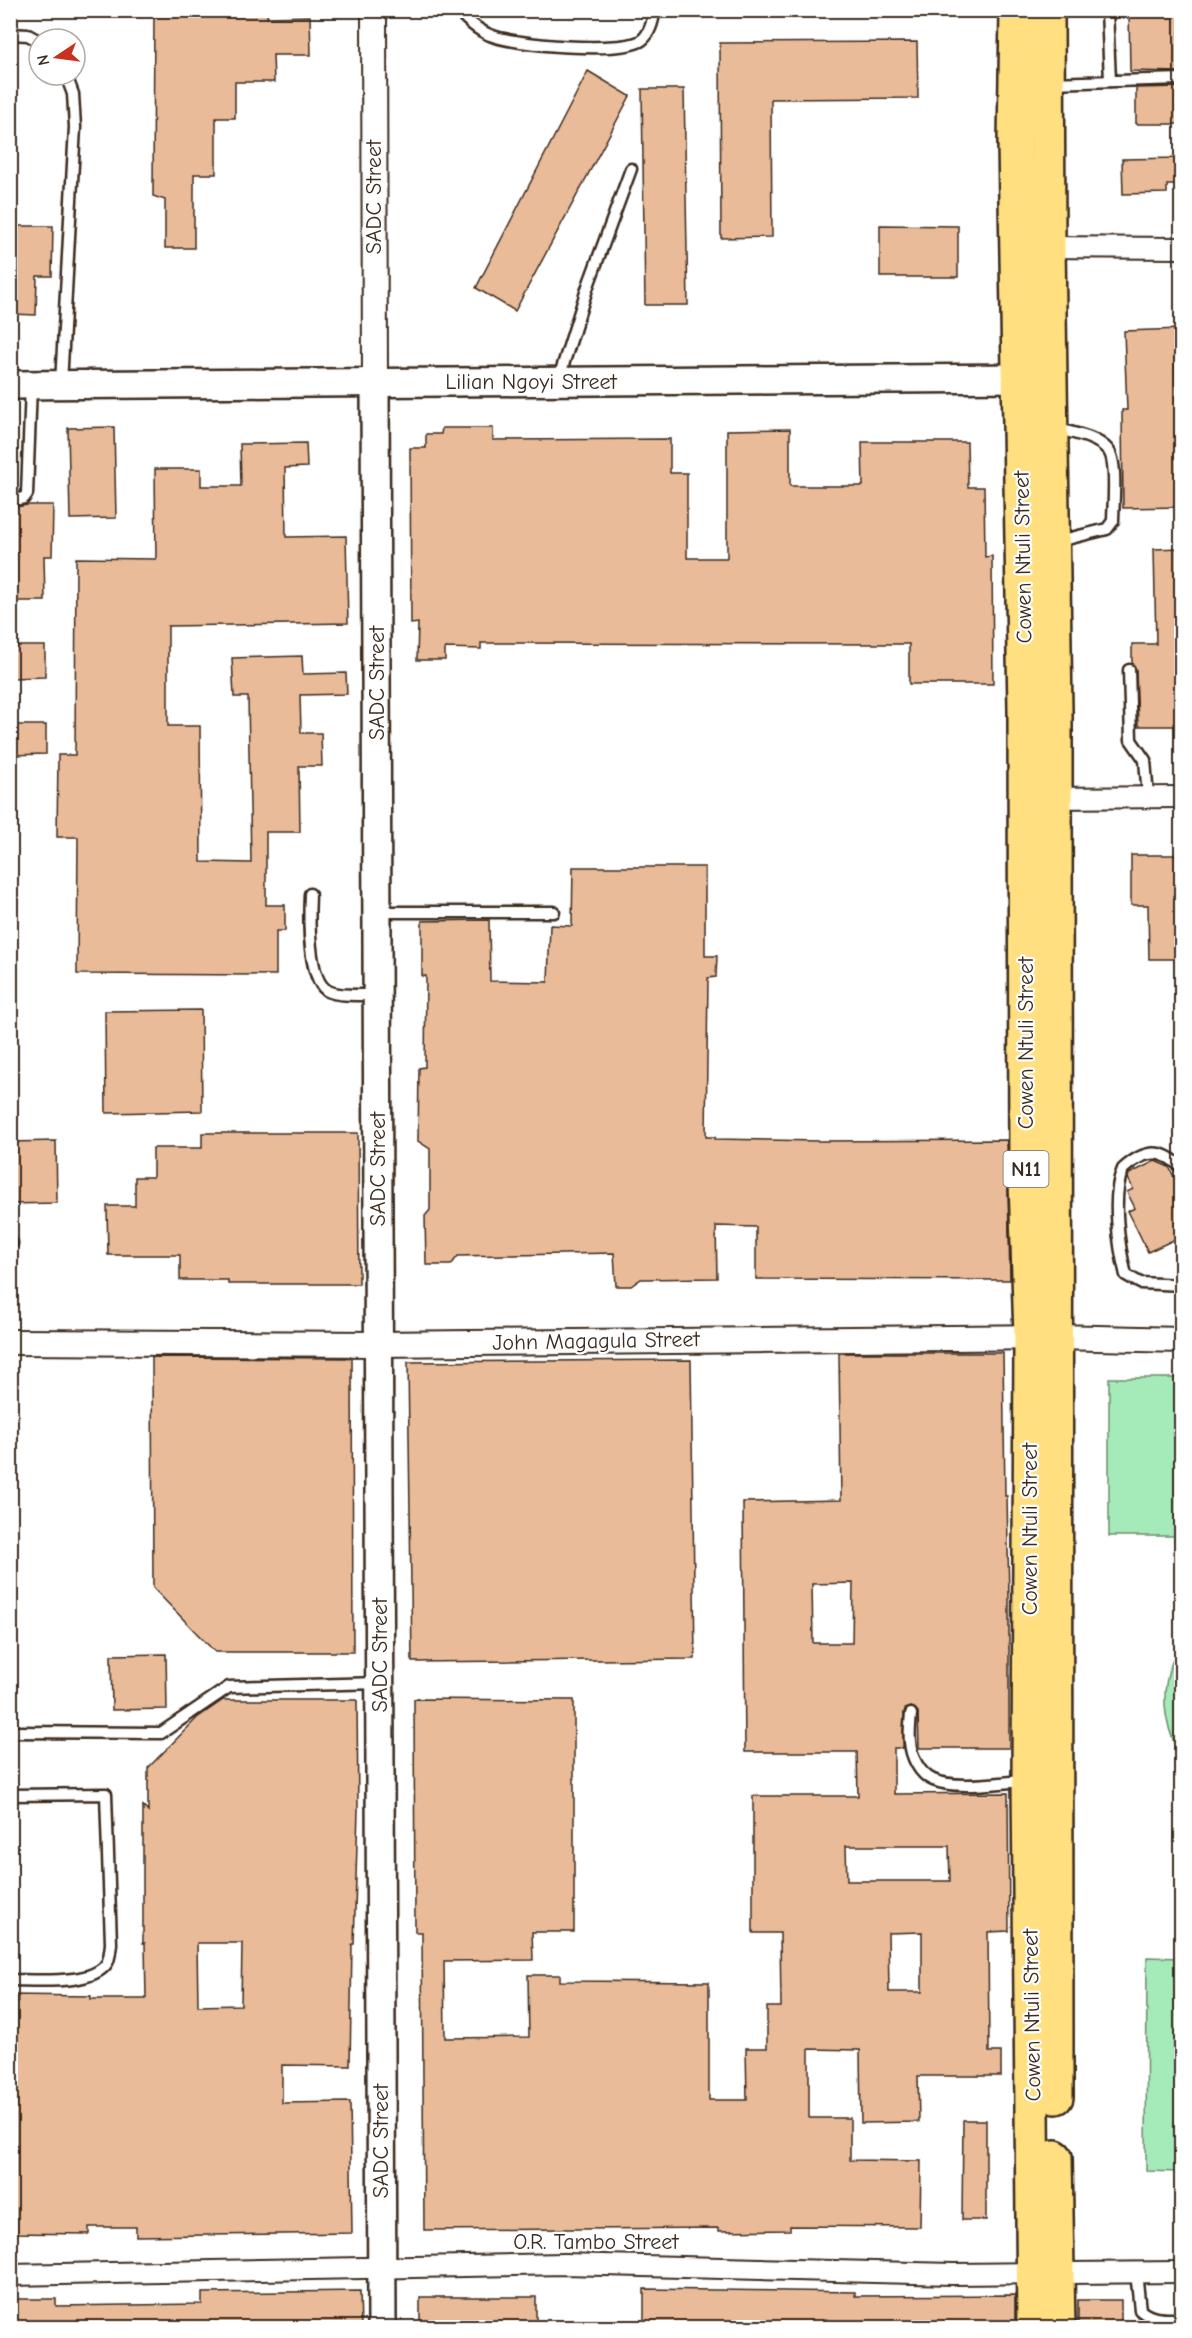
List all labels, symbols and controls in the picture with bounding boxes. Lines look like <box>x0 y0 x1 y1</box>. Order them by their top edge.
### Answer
north arrow <box>27 27 87 87</box>
text: N <box>33 53 53 67</box>
street label: SADC Street <box>361 139 387 254</box>
street label: Lilian Ngoyi Street <box>445 369 618 395</box>
street label: Cowen Ntuli Street <box>1008 470 1038 643</box>
street label: SADC Street <box>364 625 390 740</box>
street label: Cowen Ntuli Street <box>1013 956 1039 1129</box>
street label: SADC Street <box>365 1111 391 1226</box>
road number: N11 <box>1004 1151 1048 1187</box>
street label: John Magagula Street <box>492 1326 701 1356</box>
street label: Cowen Ntuli Street <box>1017 1442 1043 1615</box>
street label: SADC Street <box>367 1597 393 1712</box>
street label: Cowen Ntuli Street <box>1017 1928 1047 2101</box>
street label: SADC Street <box>368 2083 394 2198</box>
street label: O.R. Tambo Street <box>513 2229 679 2255</box>

